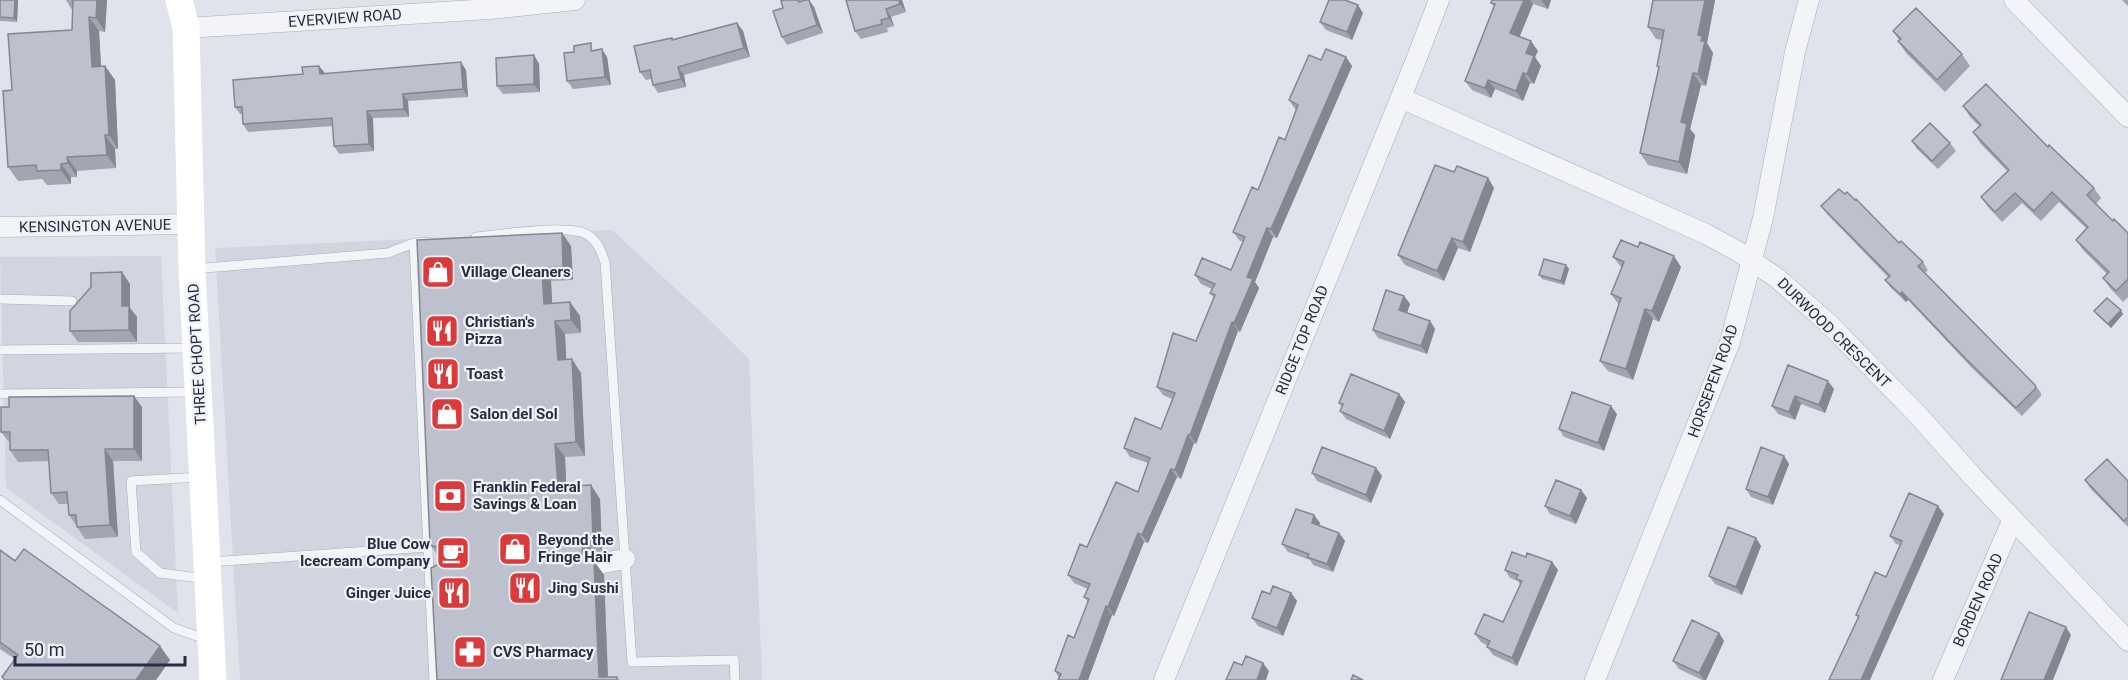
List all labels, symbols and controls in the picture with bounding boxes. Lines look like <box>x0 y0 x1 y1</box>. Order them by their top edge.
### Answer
street label: EVERVIEW ROAD <box>288 5 402 31</box>
street label: KENSINGTON AVENUE <box>19 216 172 236</box>
shop icon: Village Cleaners <box>420 254 456 290</box>
place label: Village Cleaners <box>461 263 571 281</box>
street label: DURWOOD CRESCENT <box>1774 274 1894 392</box>
street label: THREE CHOPT ROAD <box>184 283 210 425</box>
street label: RIDGE TOP ROAD <box>1272 283 1332 397</box>
restaurant icon: Christian's Pizza <box>424 313 460 349</box>
place label: Christian's Pizza <box>465 313 535 348</box>
street label: HORSEPEN ROAD <box>1684 322 1742 440</box>
restaurant icon: Toast <box>425 356 461 392</box>
place label: Toast <box>466 365 503 383</box>
shop icon: Salon del Sol <box>429 396 465 432</box>
place label: Salon del Sol <box>470 405 558 423</box>
bank icon: Franklin Federal Savings & Loan <box>432 478 468 514</box>
place label: Franklin Federal Savings & Loan <box>473 478 581 513</box>
shop icon: Beyond the Fringe Hair <box>497 531 533 567</box>
place label: Beyond the Fringe Hair <box>538 531 614 566</box>
place label: Blue Cow Icecream Company <box>300 535 430 570</box>
cafe icon: Blue Cow Icecream Company <box>435 535 471 571</box>
street label: BORDEN ROAD <box>1949 550 2007 650</box>
restaurant icon: Jing Sushi <box>507 570 543 606</box>
restaurant icon: Ginger Juice <box>436 575 472 611</box>
place label: Jing Sushi <box>548 579 619 597</box>
place label: Ginger Juice <box>346 584 431 602</box>
scale bar <box>15 629 184 667</box>
pharmacy icon: CVS Pharmacy <box>452 634 488 670</box>
text: 50 m <box>24 639 64 660</box>
place label: CVS Pharmacy <box>493 643 594 661</box>

